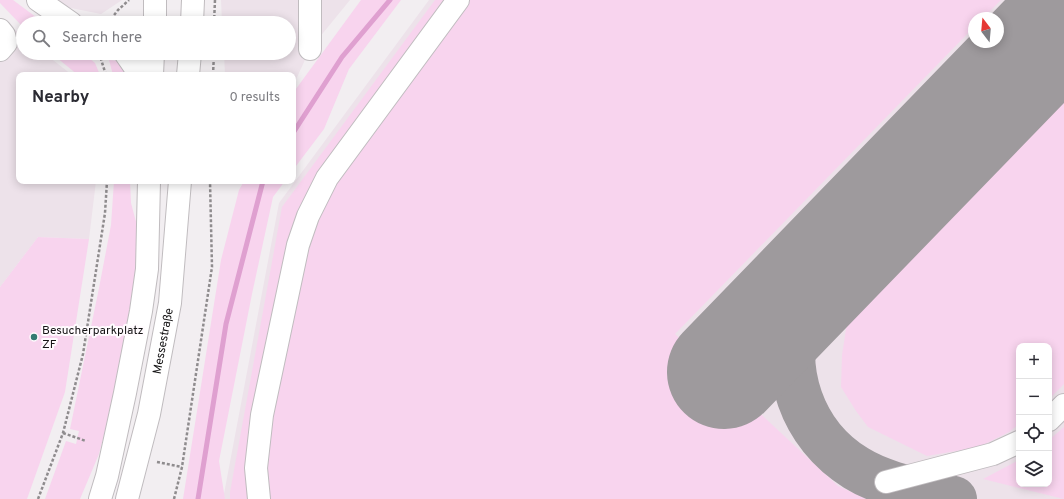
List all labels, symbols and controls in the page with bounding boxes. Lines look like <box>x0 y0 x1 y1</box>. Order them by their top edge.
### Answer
north arrow <box>968 12 1004 48</box>
search box <box>16 16 296 60</box>
icon: search <box>30 27 52 49</box>
text: Search here <box>62 29 142 48</box>
text: Nearby <box>32 87 89 109</box>
text: 0 results <box>229 90 280 106</box>
street label: Messestraße <box>150 307 178 376</box>
place label: Besucherparkplatz ZF <box>42 323 144 353</box>
marker: Besucherparkplatz ZF <box>29 332 39 342</box>
map controls <box>1016 343 1052 487</box>
button: + <box>1016 343 1052 379</box>
button: − <box>1016 379 1052 415</box>
button: locate <box>1016 415 1052 451</box>
button: layers <box>1016 451 1052 487</box>

